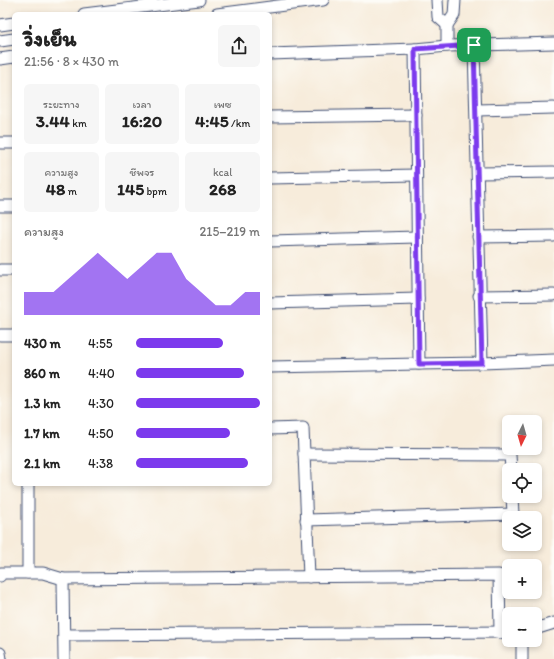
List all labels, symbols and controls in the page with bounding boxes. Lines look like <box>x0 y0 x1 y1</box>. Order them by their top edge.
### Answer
text: วิ่งเย็น <box>24 25 76 52</box>
button: share <box>218 25 260 67</box>
pin <box>457 28 491 62</box>
icon: arrive <box>463 34 485 56</box>
text: 21:56 · 8 × 430 m <box>24 54 119 69</box>
text: ระยะทาง <box>43 98 80 111</box>
text: เวลา <box>133 98 151 111</box>
text: เพซ <box>214 98 232 111</box>
text: 3.44 <box>36 111 70 131</box>
text: 16:20 <box>122 111 162 131</box>
text: 4:45 <box>195 111 229 131</box>
text: km <box>70 117 87 130</box>
text: /km <box>229 117 250 130</box>
text: ความสูง <box>44 166 78 179</box>
text: ชีพจร <box>130 166 154 179</box>
text: kcal <box>213 166 232 179</box>
text: 48 <box>46 179 65 199</box>
text: 145 <box>117 179 144 199</box>
text: 268 <box>209 179 236 199</box>
text: m <box>65 185 77 198</box>
text: bpm <box>144 185 167 198</box>
text: ความสูง <box>24 224 64 239</box>
text: 215–219 m <box>200 224 260 239</box>
text: 430 m <box>24 336 61 351</box>
text: 4:55 <box>88 336 113 351</box>
text: 860 m <box>24 366 60 381</box>
text: 4:40 <box>88 366 115 381</box>
text: 1.3 km <box>24 396 60 411</box>
text: 4:30 <box>88 396 114 411</box>
north arrow <box>502 415 542 455</box>
map controls <box>502 415 542 647</box>
text: 1.7 km <box>24 426 60 441</box>
text: 4:50 <box>88 426 114 441</box>
text: 2.1 km <box>24 456 60 471</box>
text: 4:38 <box>88 456 113 471</box>
button: locate <box>502 463 542 503</box>
button: layers <box>502 511 542 551</box>
button: + <box>502 559 542 599</box>
button: − <box>502 607 542 647</box>

